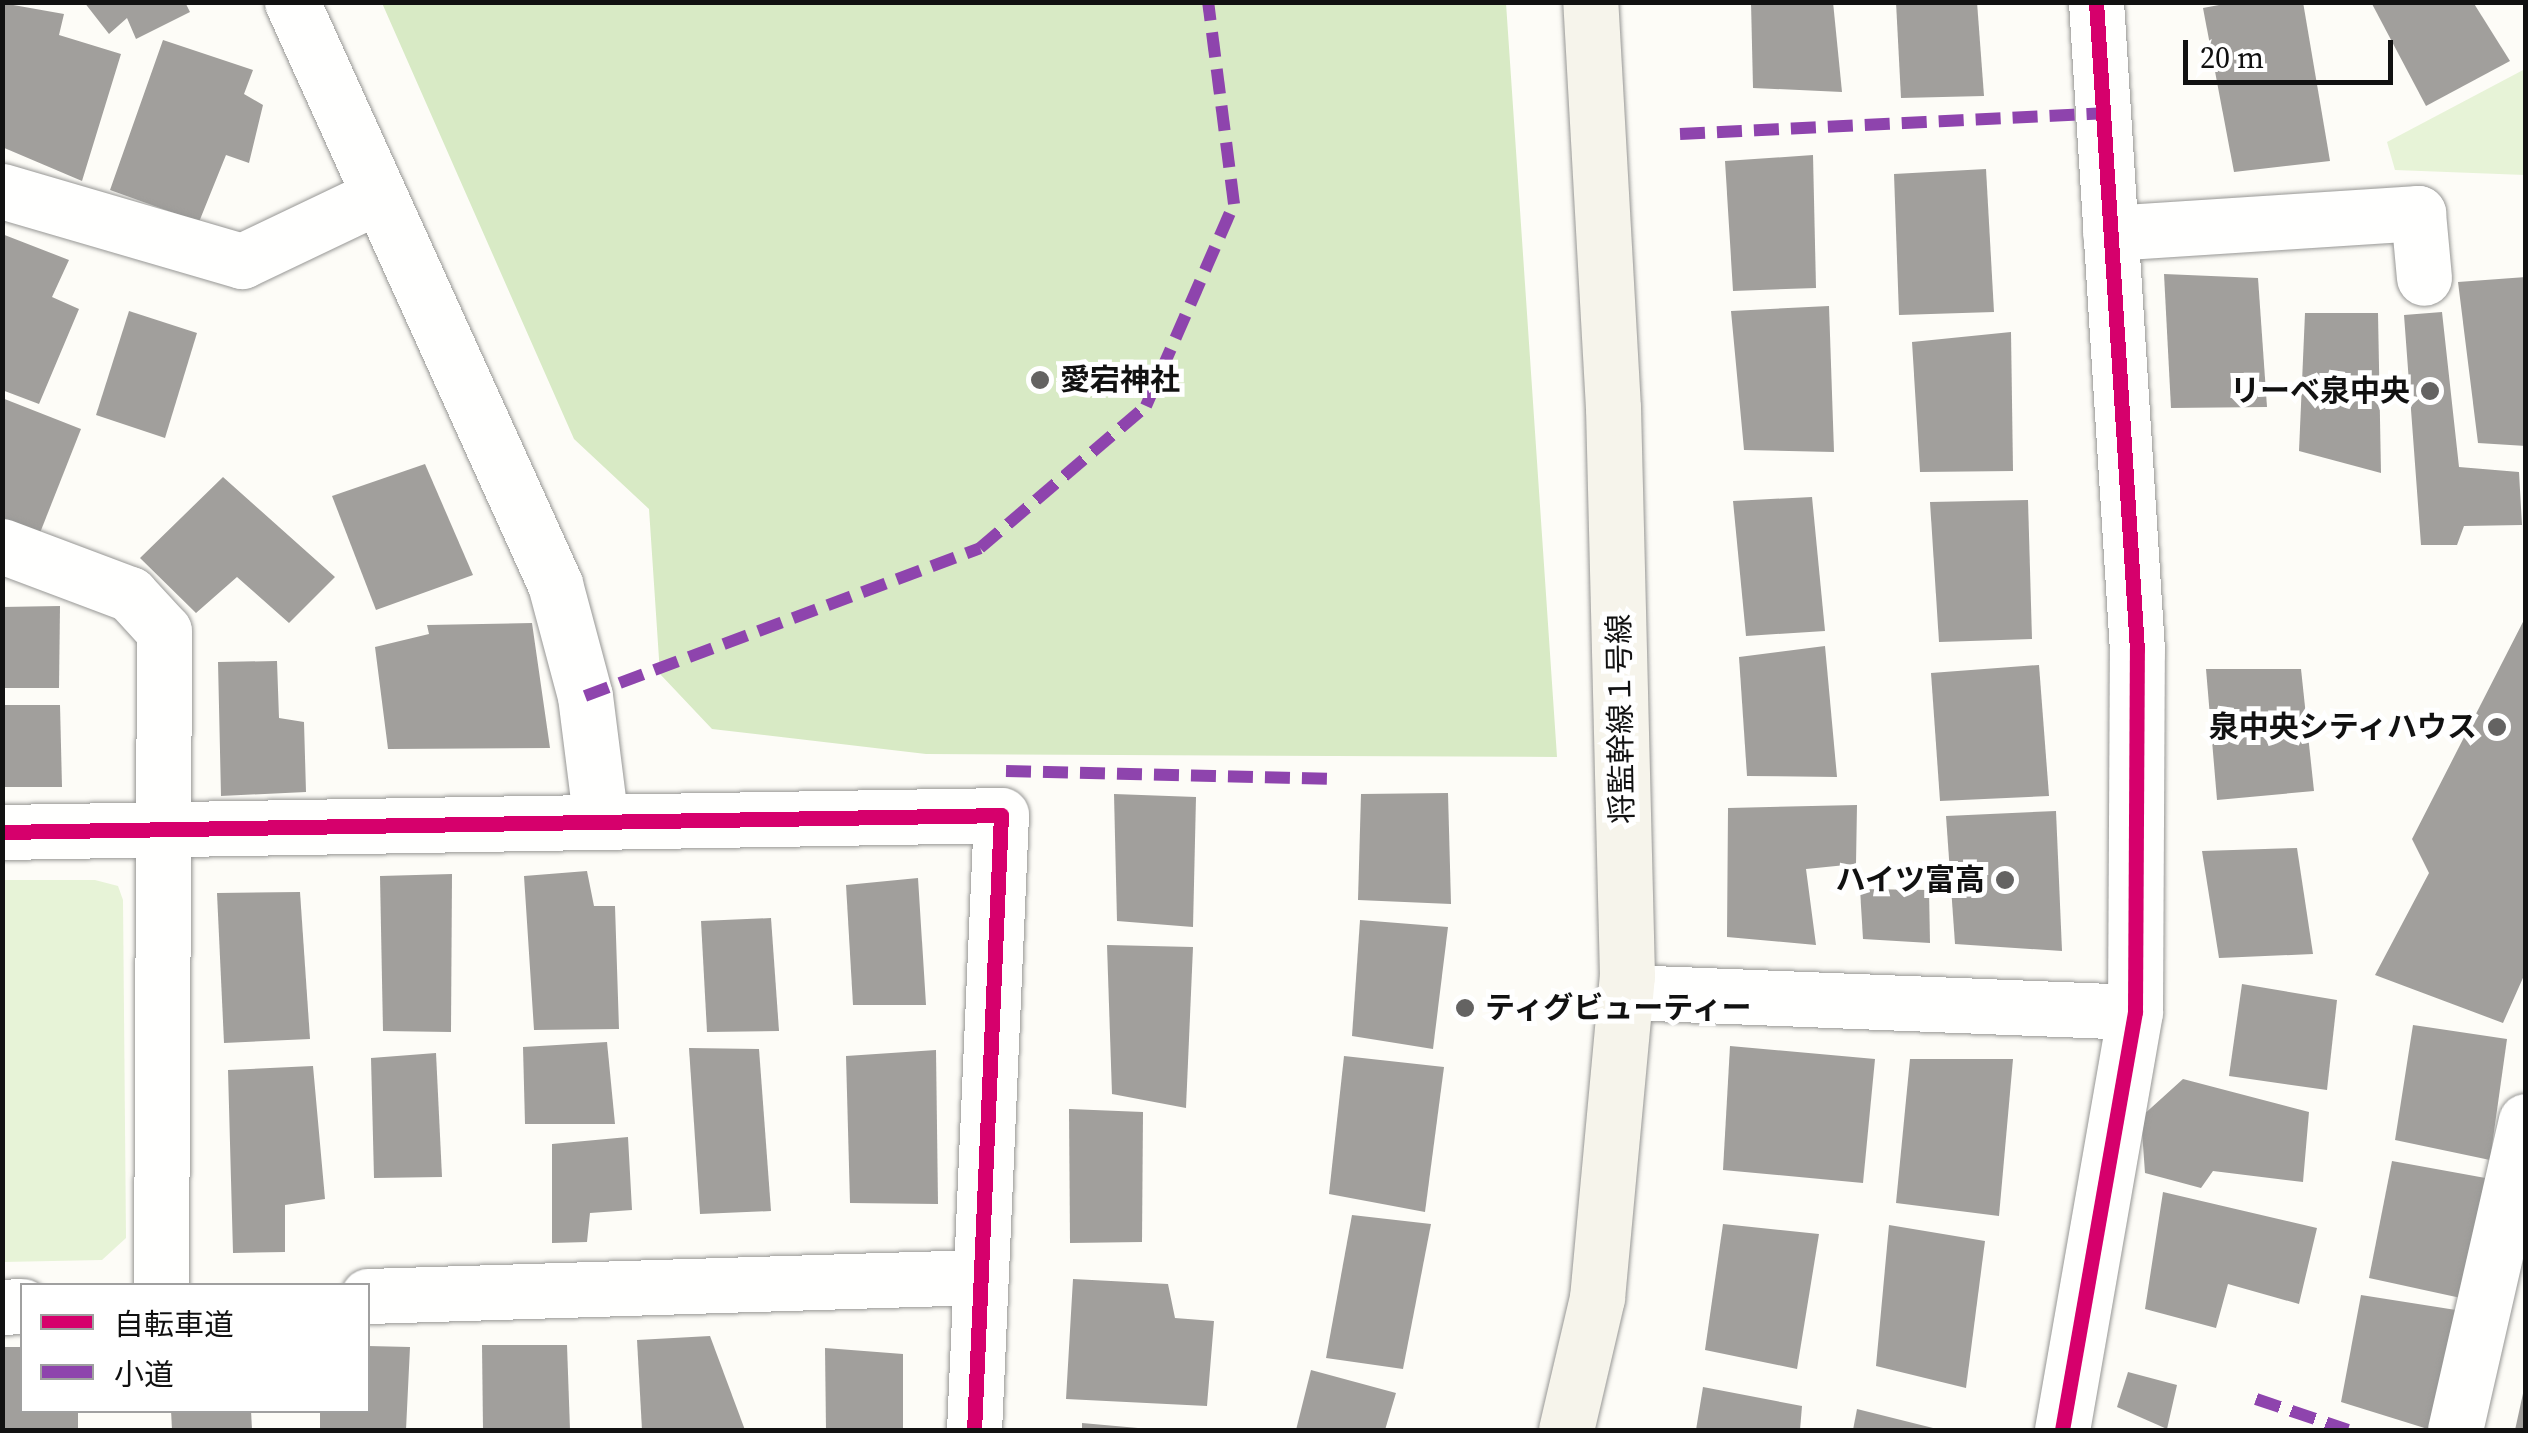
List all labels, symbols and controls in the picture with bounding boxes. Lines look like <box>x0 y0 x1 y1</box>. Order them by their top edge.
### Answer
scale bar <box>2188 20 2398 82</box>
text: 20 m <box>2200 37 2264 78</box>
place label: 愛宕神社 <box>1060 362 1180 398</box>
marker: 愛宕神社 <box>1029 369 1051 391</box>
place label: リーベ泉中央 <box>2230 373 2410 409</box>
marker: リーベ泉中央 <box>2419 380 2441 402</box>
street label: 将監幹線１号線 <box>1601 614 1641 824</box>
place label: 泉中央シティハウス <box>2207 709 2477 745</box>
marker: 泉中央シティハウス <box>2486 716 2508 738</box>
place label: ハイツ富高 <box>1835 862 1985 898</box>
marker: ハイツ富高 <box>1994 869 2016 891</box>
place label: ティグビューティー <box>1485 990 1755 1026</box>
marker: ティグビューティー <box>1454 997 1476 1019</box>
legend <box>20 1283 370 1413</box>
text: 自転車道 <box>114 1304 234 1345</box>
text: 小道 <box>114 1354 174 1395</box>

